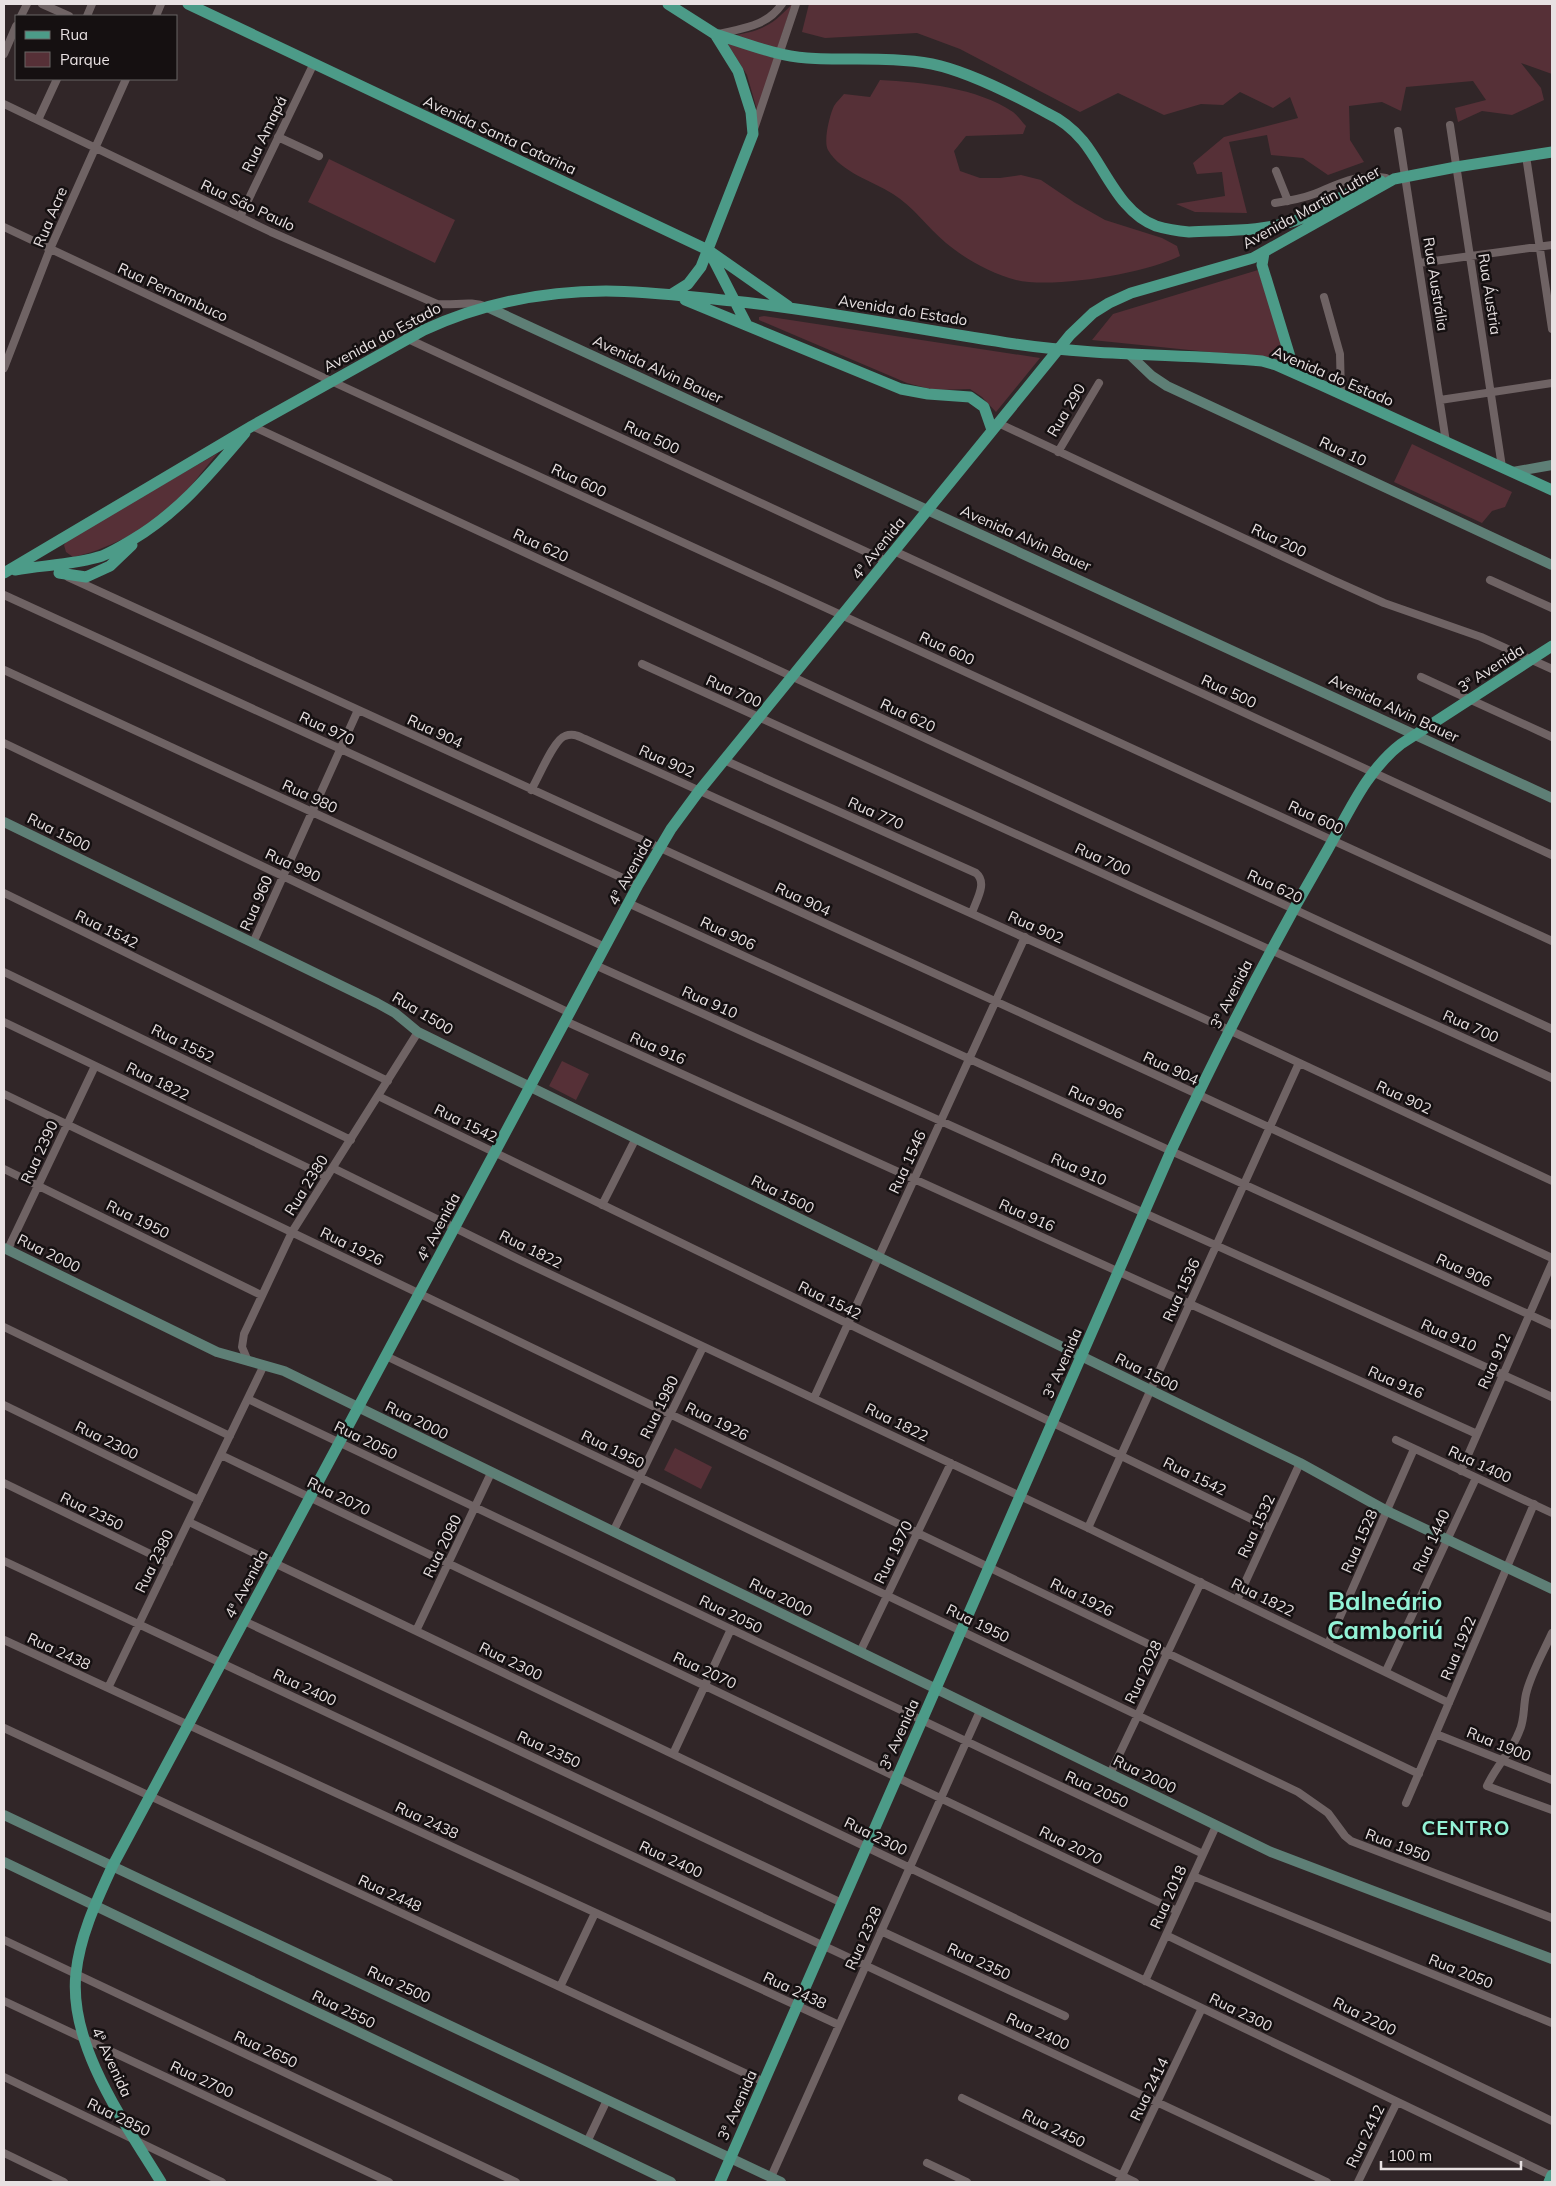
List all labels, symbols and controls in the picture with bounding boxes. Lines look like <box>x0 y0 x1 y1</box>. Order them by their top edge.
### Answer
legend <box>15 15 178 80</box>
text: Rua <box>60 25 88 44</box>
text: Parque <box>60 50 110 69</box>
street label: Avenida Santa Catarina <box>421 91 579 179</box>
street label: Rua Amapá <box>237 92 291 176</box>
street label: Avenida Martin Luther <box>1239 161 1384 253</box>
street label: Rua São Paulo <box>198 175 298 235</box>
street label: Rua Acre <box>29 184 71 250</box>
street label: Rua Austrália <box>1419 236 1453 332</box>
street label: Rua Áustria <box>1474 252 1506 336</box>
street label: Rua Pernambuco <box>115 258 231 326</box>
street label: Avenida do Estado <box>837 290 969 330</box>
street label: Avenida do Estado <box>320 298 444 376</box>
street label: Avenida Alvin Bauer <box>590 331 727 408</box>
street label: Avenida do Estado <box>1269 342 1397 410</box>
street label: Rua 290 <box>1043 380 1089 440</box>
street label: Rua 500 <box>621 416 683 458</box>
street label: Rua 10 <box>1316 432 1370 470</box>
street label: Rua 600 <box>548 459 610 501</box>
street label: Avenida Alvin Bauer <box>958 501 1095 576</box>
street label: 4ª Avenida <box>847 513 909 583</box>
street label: Rua 200 <box>1248 519 1310 561</box>
street label: Rua 620 <box>510 524 572 566</box>
street label: Rua 600 <box>916 627 978 669</box>
street label: 3ª Avenida <box>1454 640 1528 696</box>
street label: Rua 700 <box>703 670 765 712</box>
street label: Rua 500 <box>1198 670 1260 712</box>
street label: Avenida Alvin Bauer <box>1326 670 1463 747</box>
street label: Rua 620 <box>877 694 939 736</box>
street label: Rua 970 <box>296 707 358 749</box>
street label: Rua 904 <box>404 710 466 752</box>
street label: Rua 902 <box>636 740 698 782</box>
street label: Rua 980 <box>279 775 341 817</box>
street label: Rua 770 <box>845 792 907 834</box>
street label: Rua 600 <box>1285 796 1347 838</box>
street label: Rua 1500 <box>24 809 94 855</box>
street label: 4ª Avenida <box>604 834 656 908</box>
street label: Rua 700 <box>1072 838 1134 880</box>
street label: Rua 990 <box>262 844 324 886</box>
street label: Rua 620 <box>1244 865 1306 907</box>
street label: Rua 960 <box>235 872 277 934</box>
street label: Rua 904 <box>772 878 834 920</box>
street label: Rua 1542 <box>72 906 142 952</box>
street label: Rua 902 <box>1005 906 1067 948</box>
street label: Rua 906 <box>697 912 759 954</box>
street label: 3ª Avenida <box>1206 956 1256 1032</box>
street label: Rua 910 <box>679 981 741 1023</box>
street label: Rua 1500 <box>389 987 457 1039</box>
street label: Rua 700 <box>1440 1005 1502 1047</box>
street label: Rua 1552 <box>148 1020 218 1066</box>
street label: Rua 916 <box>627 1027 689 1069</box>
street label: Rua 904 <box>1140 1047 1202 1089</box>
street label: Rua 1822 <box>123 1058 193 1104</box>
street label: Rua 902 <box>1373 1076 1435 1118</box>
street label: Rua 906 <box>1065 1081 1127 1123</box>
street label: Rua 1542 <box>431 1100 501 1146</box>
street label: Rua 2390 <box>16 1117 62 1187</box>
street label: Rua 1546 <box>884 1127 930 1197</box>
street label: Rua 910 <box>1048 1148 1110 1190</box>
street label: Rua 2380 <box>280 1151 332 1219</box>
street label: Rua 1500 <box>748 1171 818 1217</box>
street label: 4ª Avenida <box>412 1190 464 1264</box>
street label: Rua 916 <box>996 1194 1058 1236</box>
street label: Rua 1950 <box>103 1196 173 1242</box>
street label: Rua 1926 <box>317 1223 387 1269</box>
street label: Rua 1822 <box>496 1226 566 1272</box>
street label: Rua 2000 <box>14 1230 84 1276</box>
street label: Rua 906 <box>1433 1249 1495 1291</box>
street label: Rua 1536 <box>1158 1255 1204 1325</box>
street label: Rua 1542 <box>795 1277 865 1323</box>
street label: Rua 910 <box>1418 1314 1480 1356</box>
street label: 3ª Avenida <box>1038 1325 1086 1401</box>
street label: Rua 912 <box>1473 1330 1515 1392</box>
street label: Rua 1500 <box>1112 1349 1182 1395</box>
street label: Rua 916 <box>1365 1361 1427 1403</box>
street label: Rua 1980 <box>636 1372 682 1442</box>
street label: Rua 2000 <box>382 1397 452 1443</box>
street label: Rua 1926 <box>682 1398 752 1444</box>
street label: Rua 1822 <box>862 1399 932 1445</box>
street label: Rua 2300 <box>72 1417 142 1463</box>
street label: Rua 2050 <box>331 1417 401 1463</box>
street label: Rua 1950 <box>578 1426 648 1472</box>
street label: Rua 1400 <box>1445 1441 1515 1487</box>
street label: Rua 1542 <box>1160 1453 1230 1499</box>
street label: Rua 2070 <box>304 1473 374 1519</box>
street label: Rua 2350 <box>57 1488 127 1534</box>
street label: Rua 1532 <box>1233 1491 1279 1561</box>
street label: Rua 1528 <box>1337 1506 1381 1576</box>
street label: Rua 1440 <box>1408 1506 1454 1576</box>
street label: Rua 2080 <box>419 1511 465 1581</box>
street label: Rua 1970 <box>870 1517 916 1587</box>
street label: Rua 2380 <box>131 1526 177 1596</box>
street label: 4ª Avenida <box>220 1547 272 1621</box>
street label: Rua 2000 <box>746 1574 816 1620</box>
street label: Rua 1926 <box>1047 1574 1117 1620</box>
street label: Rua 1822 <box>1228 1574 1298 1620</box>
district label: Balneário Camboriú <box>1327 1585 1443 1645</box>
street label: Rua 2050 <box>696 1591 766 1637</box>
street label: Rua 1950 <box>943 1600 1013 1646</box>
street label: Rua 1922 <box>1436 1613 1480 1683</box>
street label: Rua 2438 <box>24 1628 94 1674</box>
street label: Rua 2028 <box>1120 1637 1166 1707</box>
street label: Rua 2300 <box>476 1638 546 1684</box>
street label: Rua 2070 <box>670 1647 740 1693</box>
street label: Rua 2400 <box>270 1664 340 1710</box>
street label: 3ª Avenida <box>875 1696 923 1772</box>
street label: Rua 1900 <box>1464 1722 1534 1766</box>
street label: Rua 2350 <box>514 1726 584 1772</box>
street label: Rua 2000 <box>1110 1751 1180 1797</box>
street label: Rua 2050 <box>1062 1766 1132 1812</box>
street label: Rua 2438 <box>392 1797 462 1843</box>
street label: Rua 2300 <box>841 1813 911 1859</box>
district label: CENTRO <box>1422 1815 1510 1840</box>
street label: Rua 2070 <box>1036 1822 1106 1868</box>
street label: Rua 1950 <box>1363 1824 1433 1866</box>
street label: Rua 2400 <box>636 1836 706 1882</box>
street label: Rua 2018 <box>1146 1862 1190 1932</box>
street label: Rua 2448 <box>355 1870 425 1916</box>
street label: Rua 2328 <box>841 1903 885 1973</box>
street label: Rua 2350 <box>944 1938 1014 1984</box>
street label: Rua 2050 <box>1426 1949 1496 1993</box>
street label: Rua 2500 <box>364 1961 434 2007</box>
street label: Rua 2438 <box>760 1967 830 2013</box>
street label: Rua 2550 <box>309 1986 379 2032</box>
street label: Rua 2300 <box>1206 1989 1276 2035</box>
street label: Rua 2200 <box>1330 1993 1400 2039</box>
street label: Rua 2400 <box>1003 2008 1073 2054</box>
street label: 4ª Avenida <box>88 2024 136 2100</box>
street label: Rua 2650 <box>231 2026 301 2072</box>
street label: Rua 2414 <box>1126 2054 1172 2124</box>
street label: Rua 2700 <box>167 2056 237 2102</box>
street label: 3ª Avenida <box>713 2067 761 2143</box>
street label: Rua 2850 <box>84 2094 154 2140</box>
street label: Rua 2412 <box>1342 2101 1388 2171</box>
street label: Rua 2450 <box>1019 2105 1089 2151</box>
scale bar <box>1381 2138 1521 2170</box>
text: 100 m <box>1388 2146 1432 2165</box>

